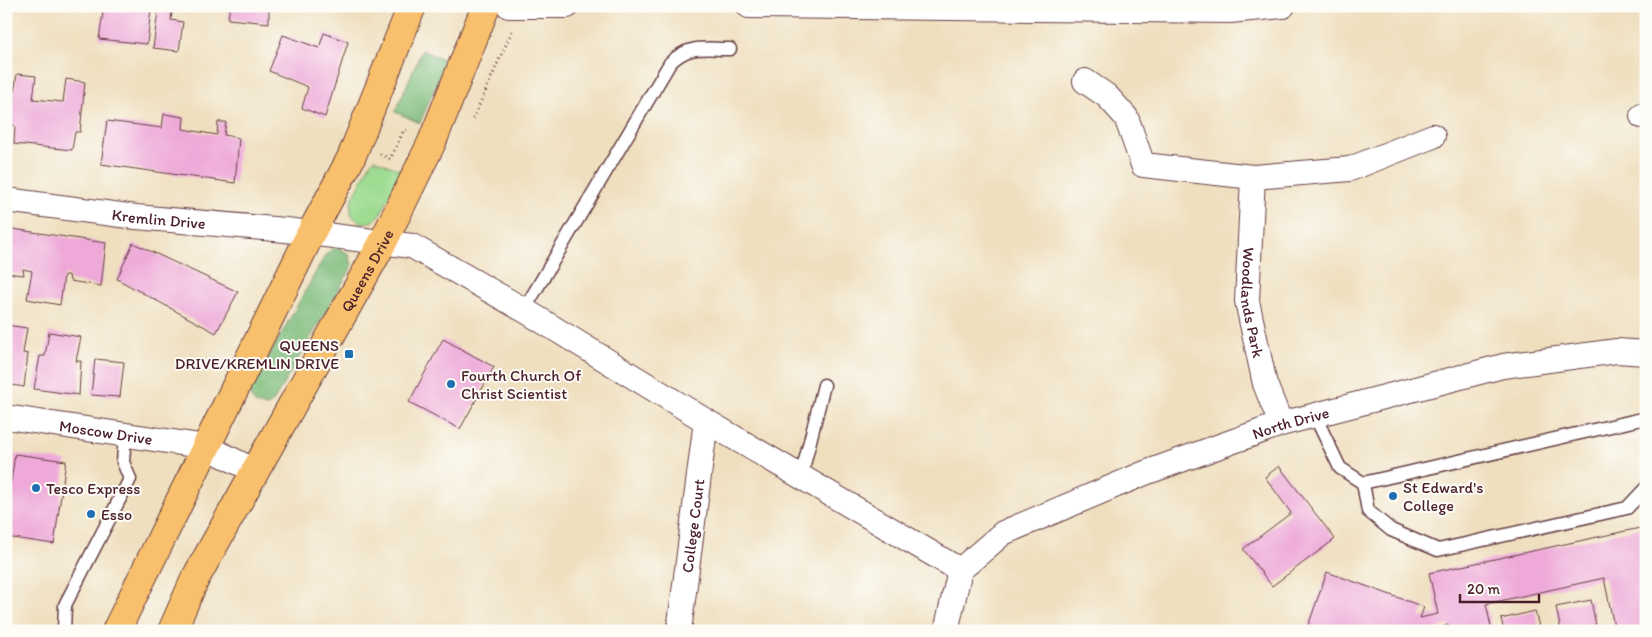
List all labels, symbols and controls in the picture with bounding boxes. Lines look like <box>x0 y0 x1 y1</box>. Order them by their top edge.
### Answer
street label: Kremlin Drive <box>111 204 206 233</box>
street label: Queens Drive <box>336 226 397 315</box>
street label: Woodlands Park <box>1237 247 1269 360</box>
place label: QUEENS DRIVE/KREMLIN DRIVE <box>175 336 339 373</box>
marker: QUEENS DRIVE/KREMLIN DRIVE <box>343 348 355 360</box>
place label: Fourth Church Of Christ Scientist <box>461 366 581 403</box>
marker: Fourth Church Of Christ Scientist <box>445 378 457 390</box>
street label: North Drive <box>1250 402 1331 443</box>
street label: Moscow Drive <box>58 416 154 448</box>
street label: College Court <box>677 478 708 574</box>
place label: St Edward's College <box>1403 478 1483 515</box>
place label: Tesco Express <box>46 479 140 498</box>
marker: Tesco Express <box>30 482 42 494</box>
marker: St Edward's College <box>1387 490 1399 502</box>
place label: Esso <box>101 505 132 524</box>
marker: Esso <box>85 508 97 520</box>
scale bar <box>1460 572 1538 604</box>
text: 20 m <box>1467 580 1501 598</box>

